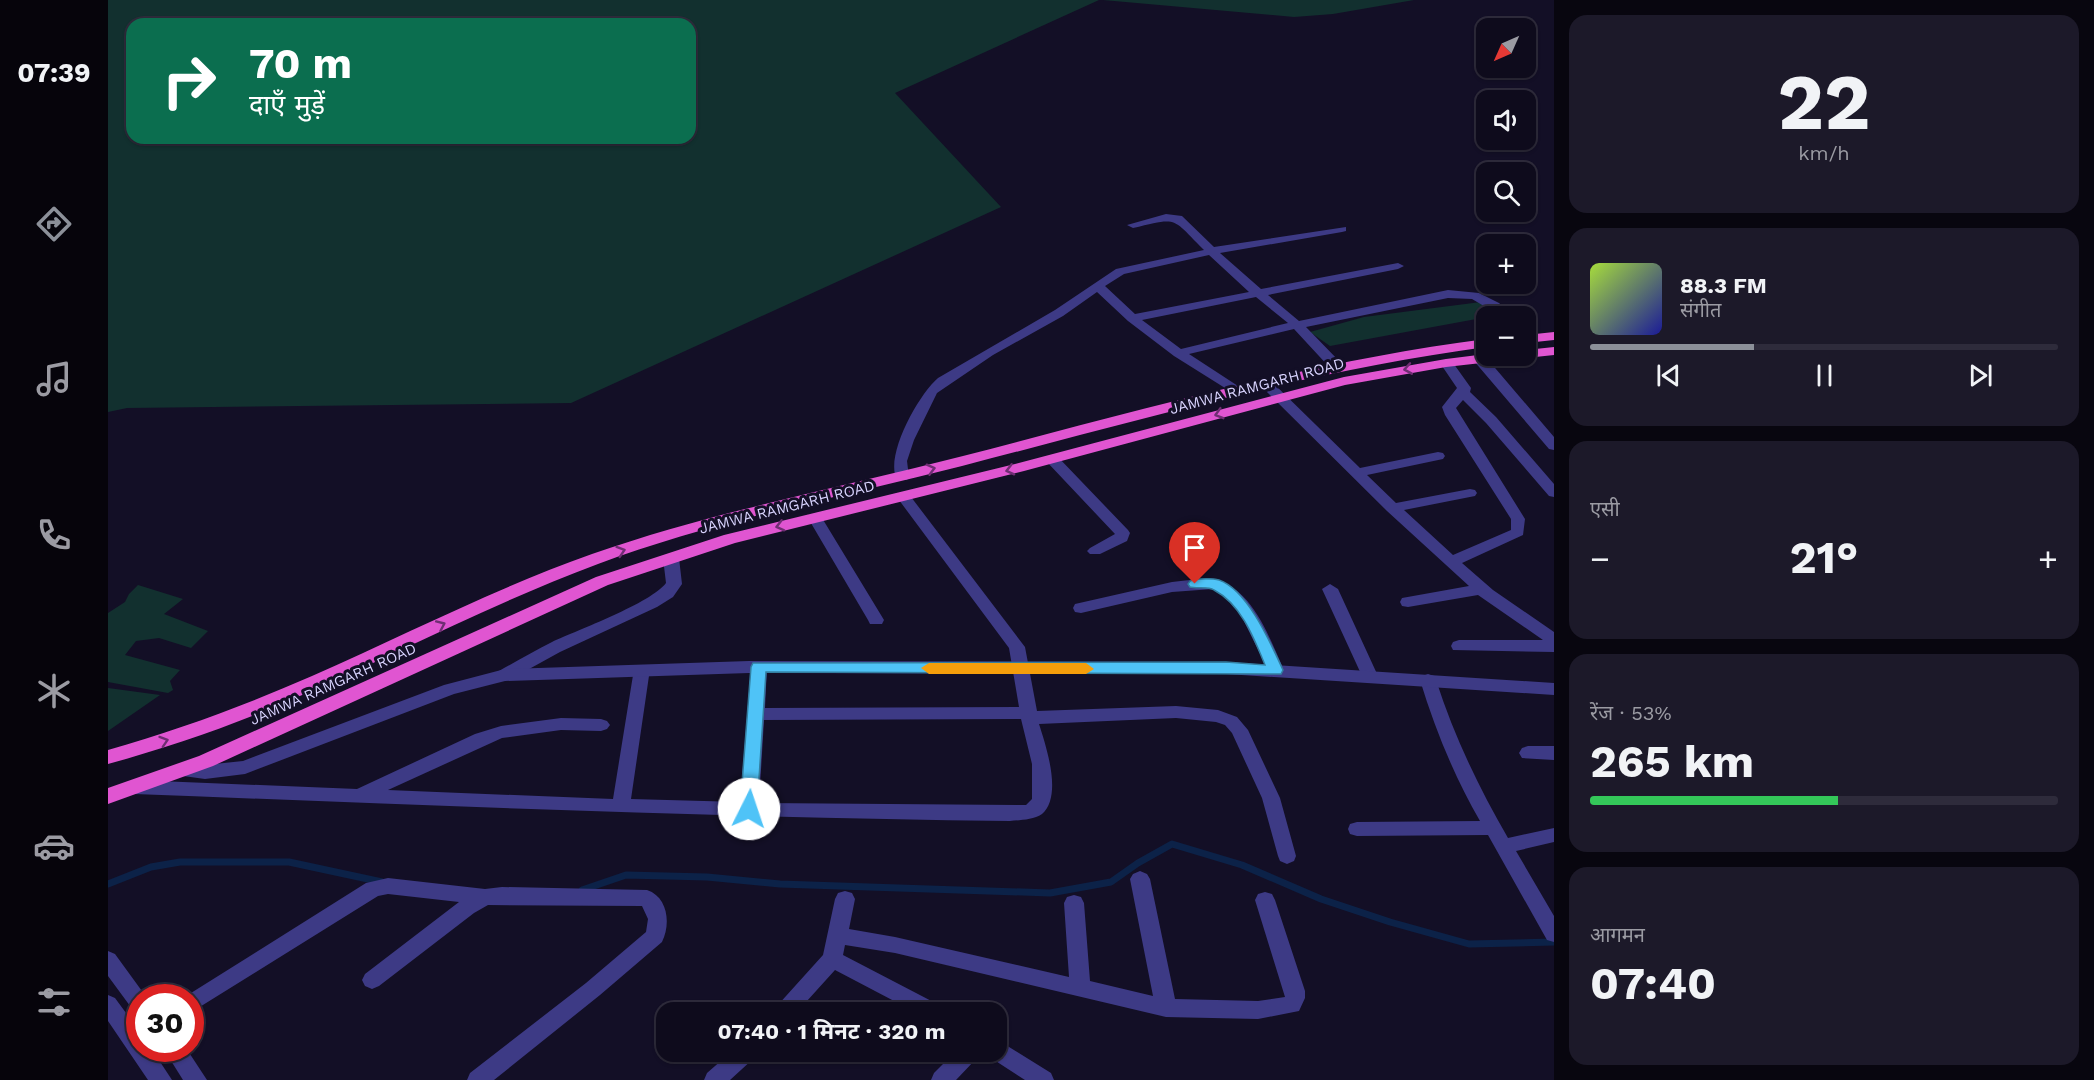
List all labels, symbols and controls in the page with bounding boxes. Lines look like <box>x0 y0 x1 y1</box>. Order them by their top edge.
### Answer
north arrow <box>1476 18 1536 78</box>
map controls <box>1476 18 1536 366</box>
text: 70 m <box>249 39 352 88</box>
icon: right <box>150 42 228 120</box>
text: 22 <box>1778 56 1870 148</box>
text: 07:39 <box>17 57 91 89</box>
text: दाएँ मुड़ें <box>249 89 325 121</box>
button: sound <box>1476 90 1536 150</box>
text: km/h <box>1798 141 1850 165</box>
button: search <box>1476 162 1536 222</box>
icon: directions <box>33 203 75 245</box>
button: + <box>1476 234 1536 294</box>
text: 88.3 FM <box>1680 273 1767 298</box>
text: संगीत <box>1680 298 1721 322</box>
button: − <box>1476 306 1536 366</box>
street label: JAMWA RAMGARH ROAD <box>1168 354 1346 418</box>
icon: music <box>33 358 75 400</box>
icon: previous <box>1652 359 1685 392</box>
icon: pause <box>1808 359 1841 392</box>
icon: next <box>1964 359 1997 392</box>
one-way arrow <box>1404 362 1414 375</box>
one-way arrow <box>1214 407 1225 419</box>
one-way arrow <box>1005 462 1015 475</box>
one-way arrow <box>926 464 936 477</box>
street label: JAMWA RAMGARH ROAD <box>697 476 877 538</box>
text: एसी <box>1590 497 1620 521</box>
icon: phone <box>33 514 75 556</box>
one-way arrow <box>775 519 785 532</box>
pin <box>1169 522 1220 584</box>
icon: arrive <box>1178 531 1211 564</box>
text: 21° <box>1790 531 1858 584</box>
text: − <box>1590 539 1610 578</box>
text: + <box>2038 539 2058 578</box>
one-way arrow <box>615 545 626 558</box>
one-way arrow <box>434 620 445 632</box>
street label: JAMWA RAMGARH ROAD <box>247 639 419 729</box>
icon: climate <box>33 670 75 712</box>
text: रेंज · 53% <box>1590 701 1672 725</box>
text: 265 km <box>1590 735 1754 788</box>
one-way arrow <box>158 736 169 748</box>
position arrow <box>717 777 781 841</box>
icon: car <box>33 825 75 867</box>
text: आगमन <box>1590 923 1645 947</box>
text: 07:40 <box>1590 957 1716 1010</box>
icon: filters <box>33 981 75 1023</box>
speed limit sign: 30 <box>126 984 204 1062</box>
text: 07:40 · 1 मिनट · 320 m <box>718 1019 945 1044</box>

